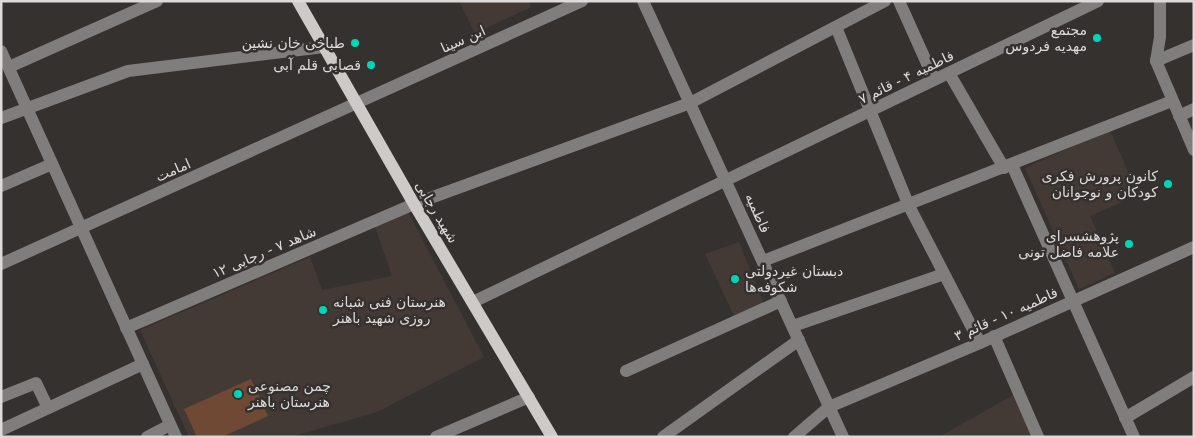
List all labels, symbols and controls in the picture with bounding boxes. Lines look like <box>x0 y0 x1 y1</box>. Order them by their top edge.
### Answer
street label: ابن سینا <box>438 22 488 57</box>
place label: مجتمع مهدیه فردوس <box>1005 22 1087 55</box>
marker: مجتمع مهدیه فردوس <box>1091 32 1103 44</box>
place label: طباخی خان نشین <box>242 35 345 52</box>
marker: طباخی خان نشین <box>349 37 361 49</box>
street label: فاطمیه ۴ - قائم ۷ <box>856 47 957 108</box>
place label: قصابی قلم آبی <box>273 57 361 74</box>
marker: قصابی قلم آبی <box>365 59 377 71</box>
street label: امامت <box>153 155 193 185</box>
place label: کانون پرورش فکری کودکان و نوجوانان <box>1041 168 1158 201</box>
street label: شهید رجایی <box>411 178 462 246</box>
marker: کانون پرورش فکری کودکان و نوجوانان <box>1162 178 1174 190</box>
street label: فاطمیه <box>742 191 774 235</box>
street label: شاهد ۷ - رجایی ۱۲ <box>210 223 319 282</box>
place label: پژوهشسرای علامه فاضل تونی <box>1018 228 1119 261</box>
marker: پژوهشسرای علامه فاضل تونی <box>1123 238 1135 250</box>
place label: دبستان غیردولتی شکوفه‌ها <box>745 263 843 296</box>
marker: دبستان غیردولتی شکوفه‌ها <box>729 273 741 285</box>
street label: فاطمیه ۱۰ - قائم ۳ <box>952 284 1061 345</box>
place label: هنرستان فنی شبانه‌ روزی شهید باهنر <box>332 294 446 327</box>
marker: هنرستان فنی شبانه‌ روزی شهید باهنر <box>317 304 329 316</box>
place label: چمن مصنوعی هنرستان باهنر <box>247 378 331 411</box>
marker: چمن مصنوعی هنرستان باهنر <box>232 388 244 400</box>

